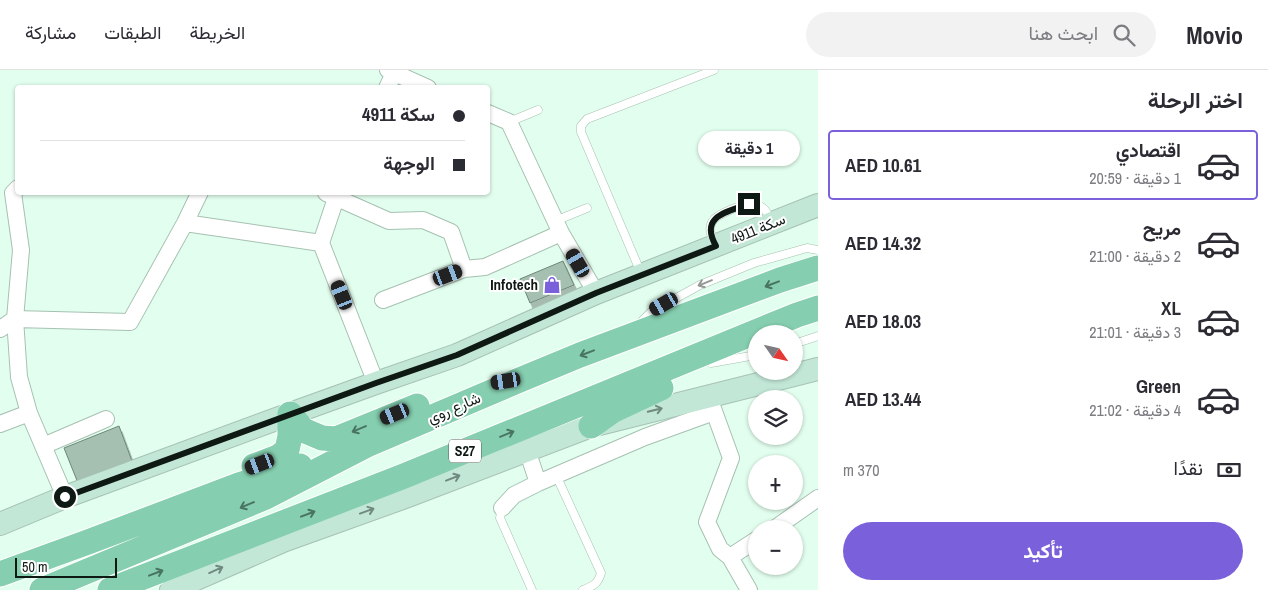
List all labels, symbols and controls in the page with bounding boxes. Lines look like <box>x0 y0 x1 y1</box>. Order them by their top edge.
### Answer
search box <box>806 12 1156 57</box>
text: Movio <box>1186 19 1243 51</box>
text: مشاركة <box>25 20 76 45</box>
text: الطبقات <box>104 20 161 45</box>
text: الخريطة <box>189 20 245 45</box>
text: ابحث هنا <box>1029 20 1098 46</box>
icon: search <box>1110 21 1138 49</box>
text: اختر الرحلة <box>1148 85 1243 115</box>
text: سكة 4911 <box>362 101 435 127</box>
callout: 1 دقيقة <box>698 132 800 166</box>
text: 1 دقيقة <box>725 137 773 159</box>
text: اقتصادي <box>1116 137 1181 163</box>
icon: car <box>1196 143 1241 188</box>
text: الوجهة <box>383 150 435 176</box>
text: AED 10.61 <box>845 152 921 178</box>
text: 1 دقيقة · 20:59 <box>1089 167 1181 189</box>
route end <box>738 193 760 215</box>
street label: سكة 4911 <box>727 208 788 249</box>
text: مريح <box>1143 215 1181 241</box>
icon: car <box>1196 221 1241 266</box>
text: AED 14.32 <box>845 230 921 256</box>
text: 2 دقيقة · 21:00 <box>1089 245 1181 267</box>
car <box>564 246 591 280</box>
car <box>431 263 464 287</box>
place label: Infotech <box>490 274 538 295</box>
shop icon: Infotech <box>542 275 562 295</box>
car <box>329 278 354 312</box>
one-way arrow <box>698 279 713 288</box>
one-way arrow <box>764 280 779 289</box>
car <box>647 290 680 318</box>
text: XL <box>1161 295 1181 321</box>
icon: car <box>1196 299 1241 344</box>
text: AED 18.03 <box>845 308 921 334</box>
text: 3 دقيقة · 21:01 <box>1089 321 1181 343</box>
north arrow <box>748 325 802 380</box>
map controls <box>748 325 803 575</box>
one-way arrow <box>579 349 595 358</box>
car <box>490 371 521 391</box>
text: Green <box>1136 373 1181 399</box>
icon: car <box>1196 377 1241 422</box>
text: AED 13.44 <box>845 386 921 412</box>
street label: شارع روي <box>424 387 485 431</box>
button: layers <box>748 390 803 445</box>
text: 4 دقيقة · 21:02 <box>1089 399 1181 421</box>
car <box>378 401 411 427</box>
one-way arrow <box>646 405 662 414</box>
one-way arrow <box>352 425 367 435</box>
one-way arrow <box>499 429 514 438</box>
road number: S27 <box>449 440 481 462</box>
car <box>243 452 276 476</box>
button: + <box>748 455 803 510</box>
text: نقدًا <box>1174 455 1203 481</box>
icon: cash <box>1215 456 1243 484</box>
text: 370 m <box>843 459 879 481</box>
one-way arrow <box>445 473 461 482</box>
route start <box>54 486 76 508</box>
one-way arrow <box>240 500 255 510</box>
one-way arrow <box>358 506 374 515</box>
one-way arrow <box>299 509 315 518</box>
button: − <box>748 520 803 575</box>
button: تأكيد <box>843 522 1243 580</box>
scale bar <box>15 555 118 578</box>
text: 50 m <box>22 558 48 576</box>
one-way arrow <box>208 565 223 575</box>
one-way arrow <box>148 567 163 577</box>

